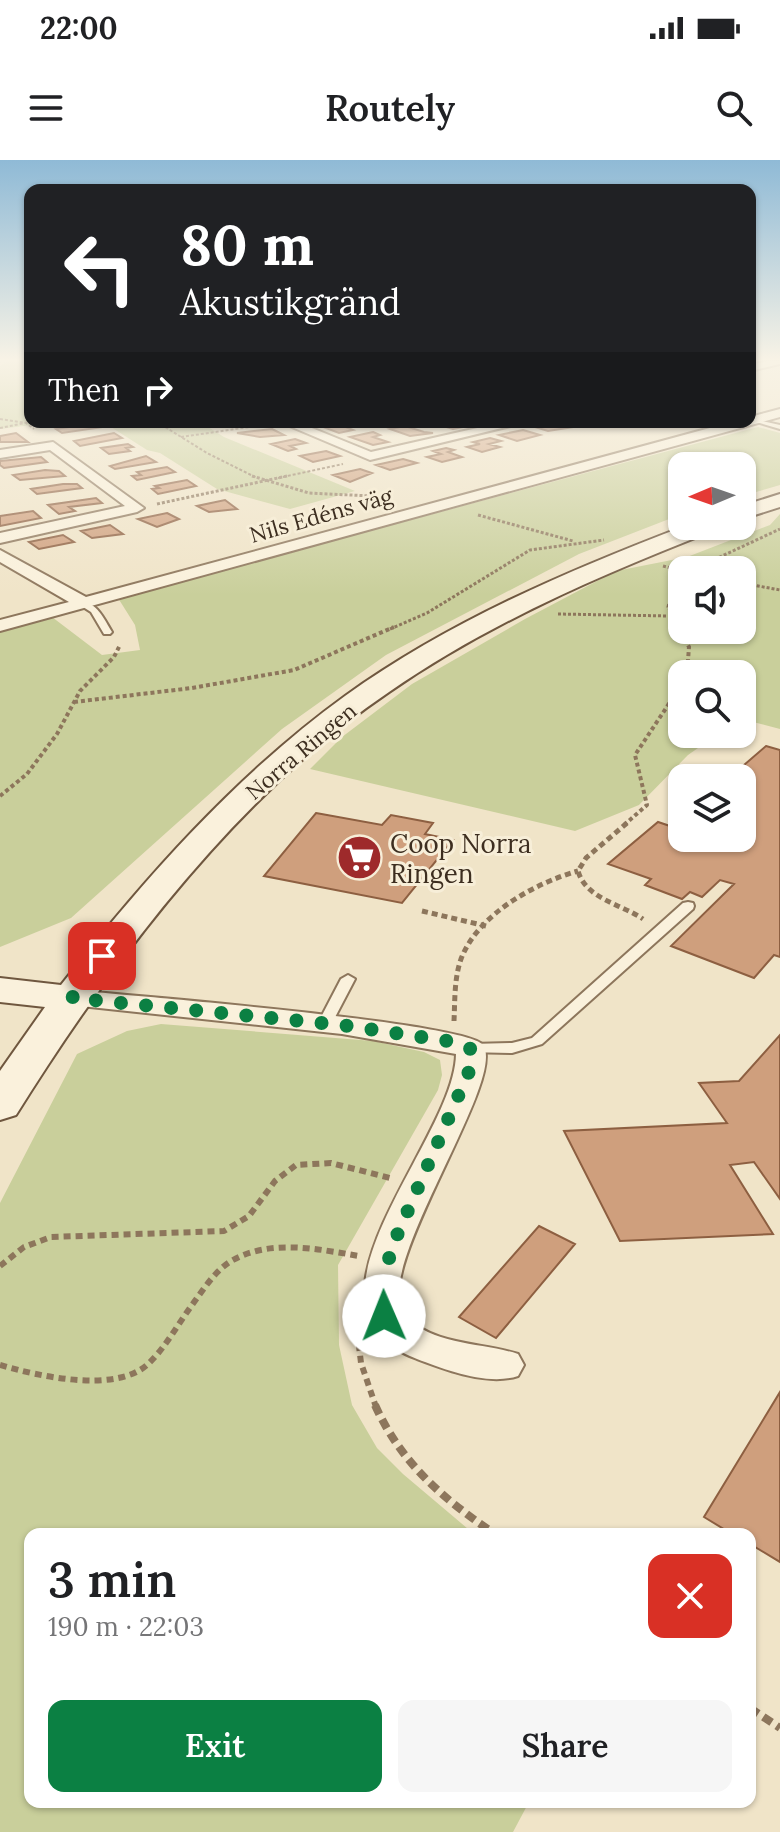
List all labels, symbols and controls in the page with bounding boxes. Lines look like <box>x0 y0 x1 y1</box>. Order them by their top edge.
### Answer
text: 22:00 <box>40 9 118 47</box>
text: Routely <box>325 85 455 131</box>
icon: menu <box>24 86 68 130</box>
icon: search <box>712 86 756 130</box>
text: 80 m <box>180 209 314 280</box>
icon: left <box>48 216 152 320</box>
text: Akustikgränd <box>180 279 401 325</box>
icon: right <box>136 368 180 412</box>
text: Then <box>48 371 120 409</box>
north arrow <box>668 452 756 540</box>
map controls <box>668 452 756 852</box>
street label: Nils Edéns väg <box>246 481 397 549</box>
button: sound <box>668 556 756 644</box>
button: search <box>668 660 756 748</box>
street label: Norra Ringen <box>240 697 362 805</box>
button: layers <box>668 764 756 852</box>
place label: Coop Norra Ringen <box>390 827 531 890</box>
supermarket icon: Coop Norra Ringen <box>335 834 383 882</box>
pin <box>68 922 136 990</box>
icon: arrive <box>80 934 124 978</box>
position arrow <box>342 1274 426 1358</box>
text: 3 min <box>48 1549 176 1610</box>
button: close <box>648 1554 732 1638</box>
text: 190 m · 22:03 <box>48 1610 204 1643</box>
button: Exit <box>48 1700 382 1792</box>
button: Share <box>398 1700 732 1792</box>

